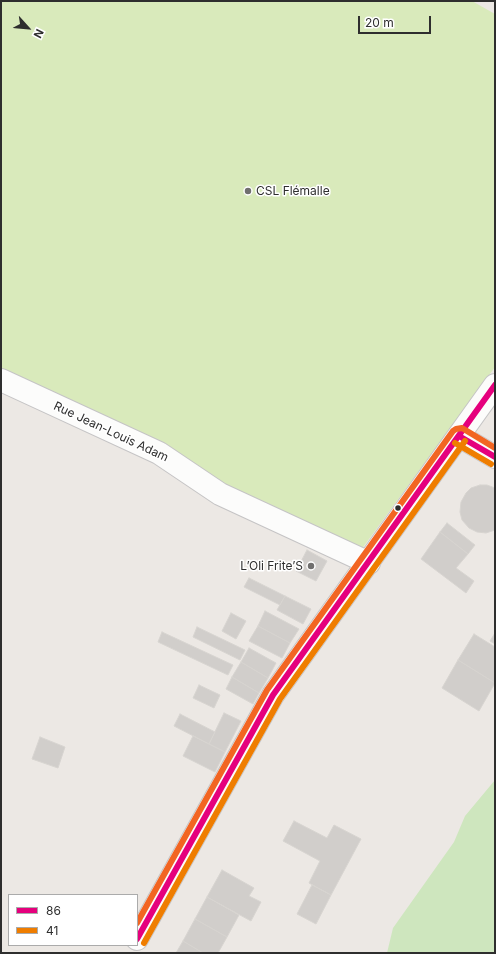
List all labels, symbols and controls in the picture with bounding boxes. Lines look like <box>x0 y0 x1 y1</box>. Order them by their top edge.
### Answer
north arrow <box>8 8 48 48</box>
scale bar <box>360 8 433 34</box>
text: 20 m <box>365 15 394 30</box>
text: N <box>31 27 47 40</box>
place label: CSL Flémalle <box>256 184 330 198</box>
marker: CSL Flémalle <box>243 186 253 196</box>
street label: Rue Jean-Louis Adam <box>51 399 171 465</box>
unlabelled marker <box>393 503 403 513</box>
place label: L’Oli Frite’S <box>240 559 303 573</box>
marker: L’Oli Frite’S <box>306 561 316 571</box>
legend <box>8 894 138 946</box>
text: 86 <box>46 903 61 918</box>
text: 41 <box>46 923 58 938</box>

